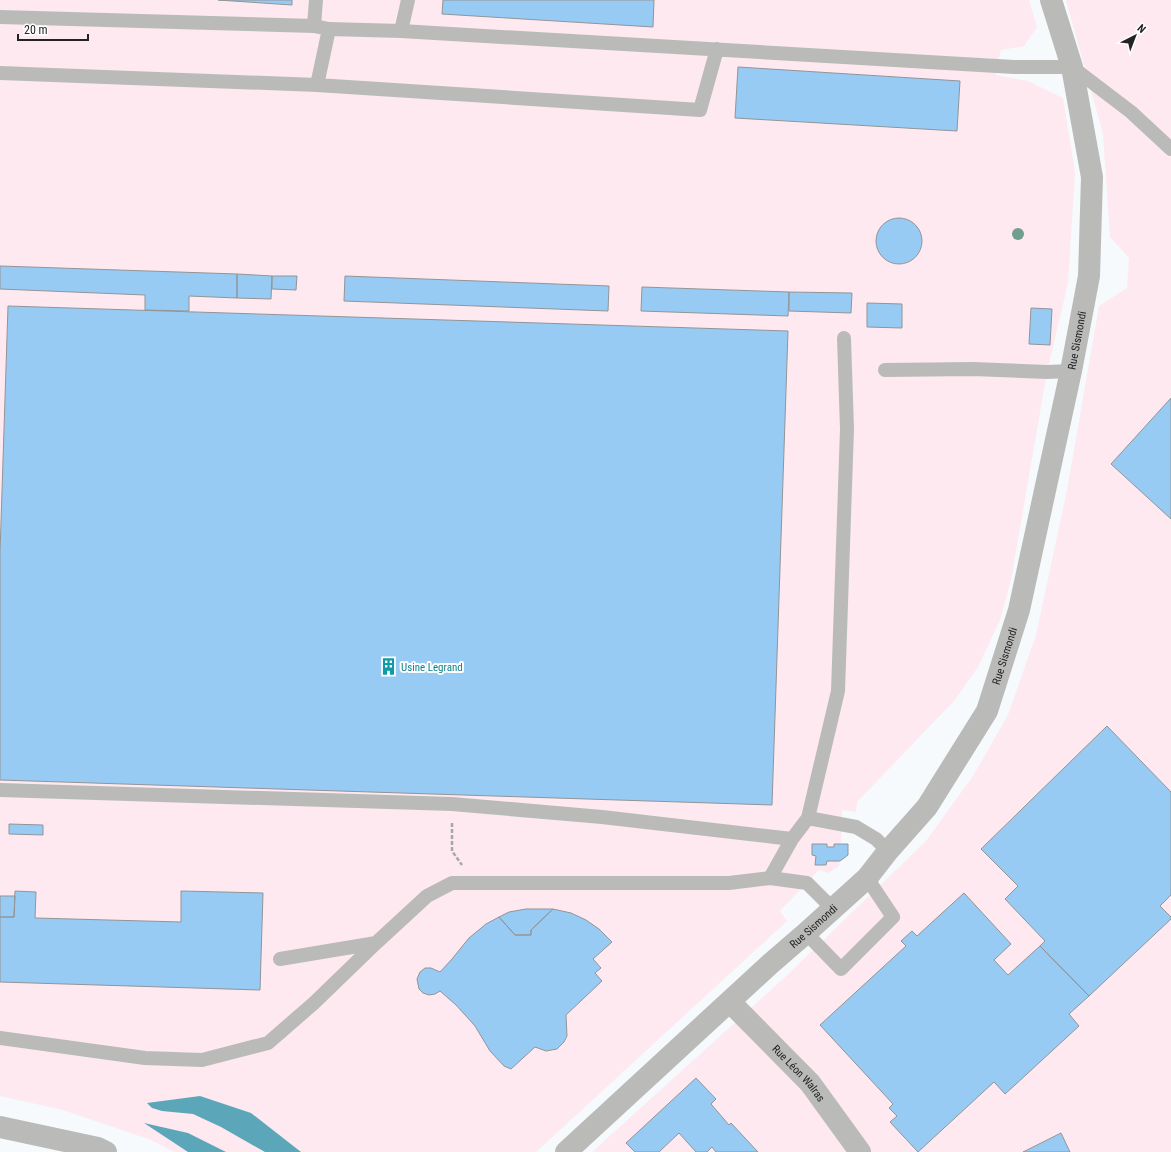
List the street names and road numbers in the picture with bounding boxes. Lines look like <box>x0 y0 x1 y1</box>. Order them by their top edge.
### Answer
street label: Rue Sismondi <box>1065 310 1089 371</box>
street label: Rue Sismondi <box>990 626 1020 686</box>
street label: Rue Sismondi <box>787 902 840 951</box>
street label: Rue Léon Walras <box>769 1043 827 1104</box>

